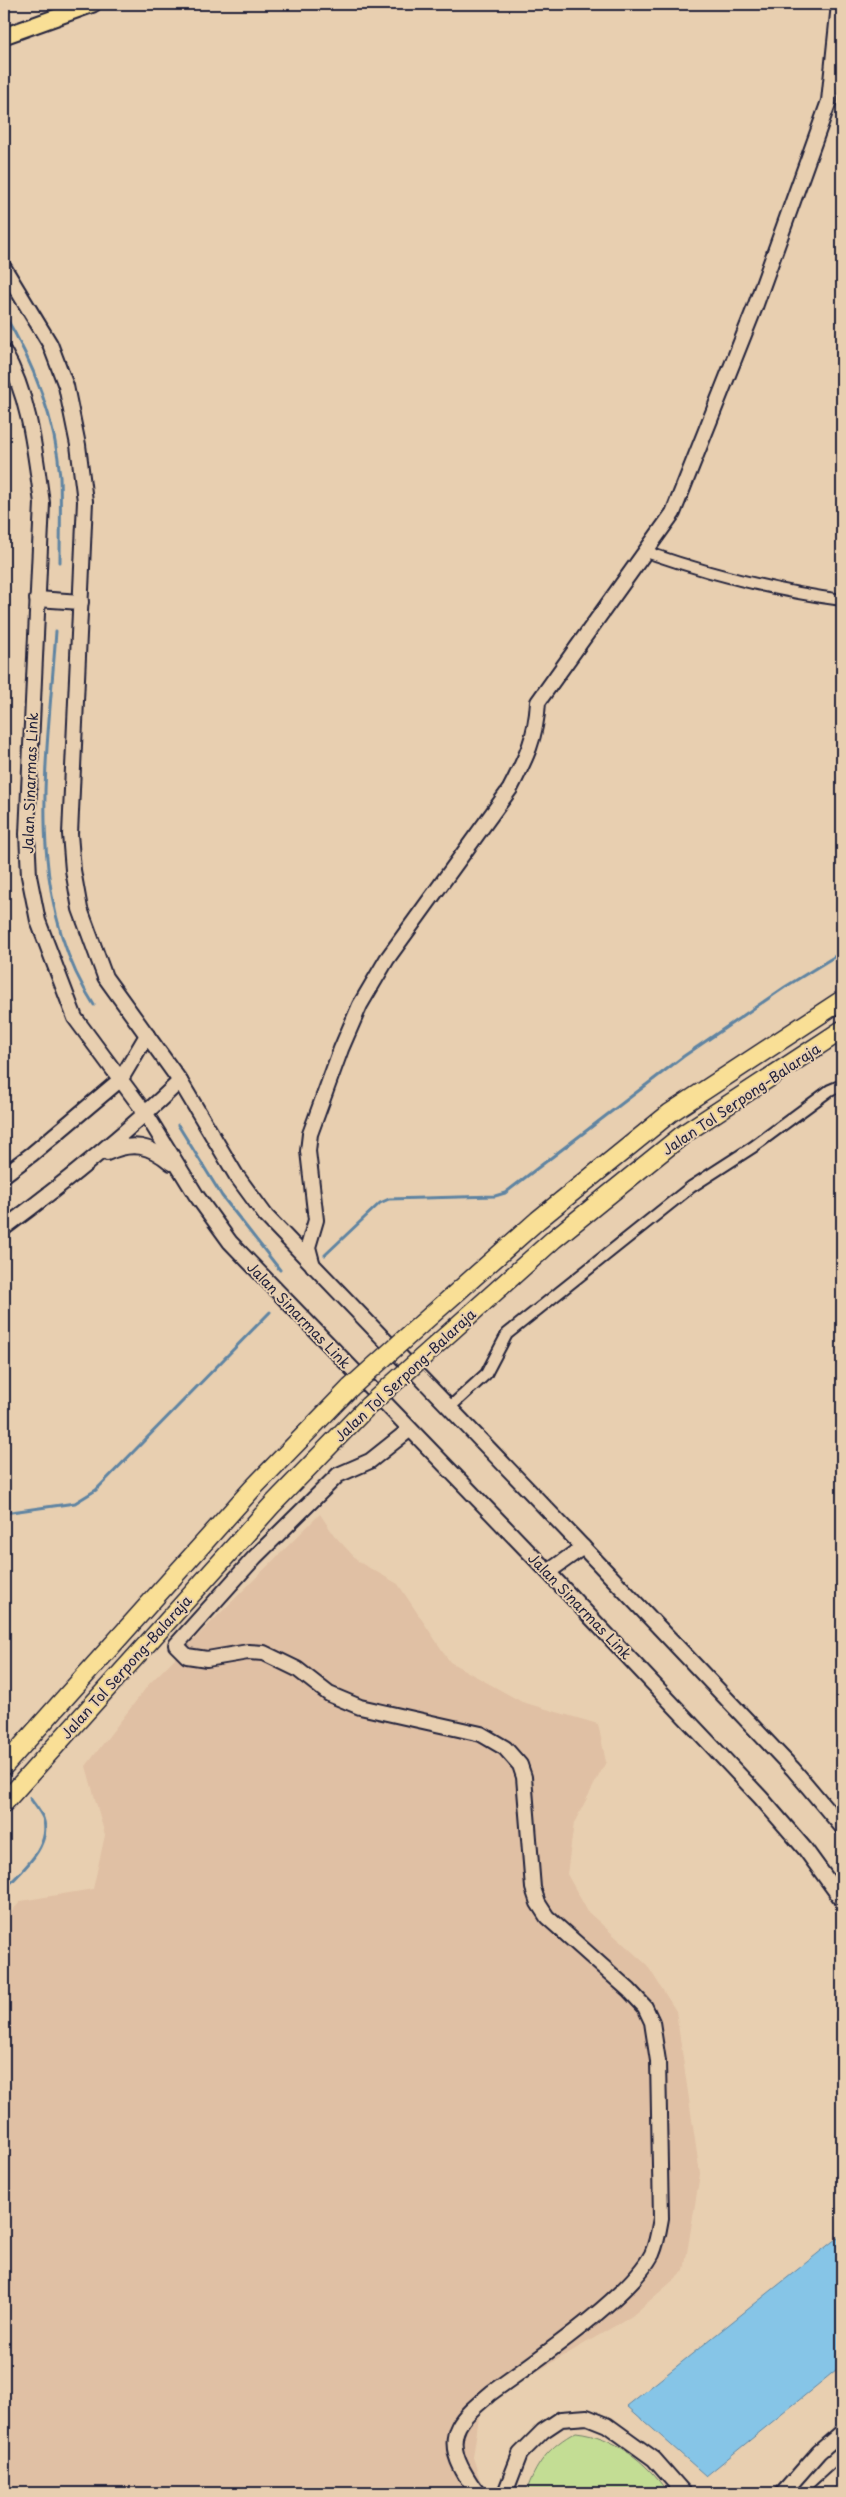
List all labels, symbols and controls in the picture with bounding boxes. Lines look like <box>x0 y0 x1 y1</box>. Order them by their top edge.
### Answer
street label: Jalan Sinarmas Link <box>17 712 43 854</box>
street label: Jalan Tol Serpong–Balaraja <box>658 1038 824 1160</box>
street label: Jalan Sinarmas Link <box>242 1257 356 1373</box>
street label: Jalan Tol Serpong–Balaraja <box>330 1304 481 1446</box>
street label: Jalan Sinarmas Link <box>523 1548 637 1664</box>
street label: Jalan Tol Serpong–Balaraja <box>56 1590 196 1743</box>

